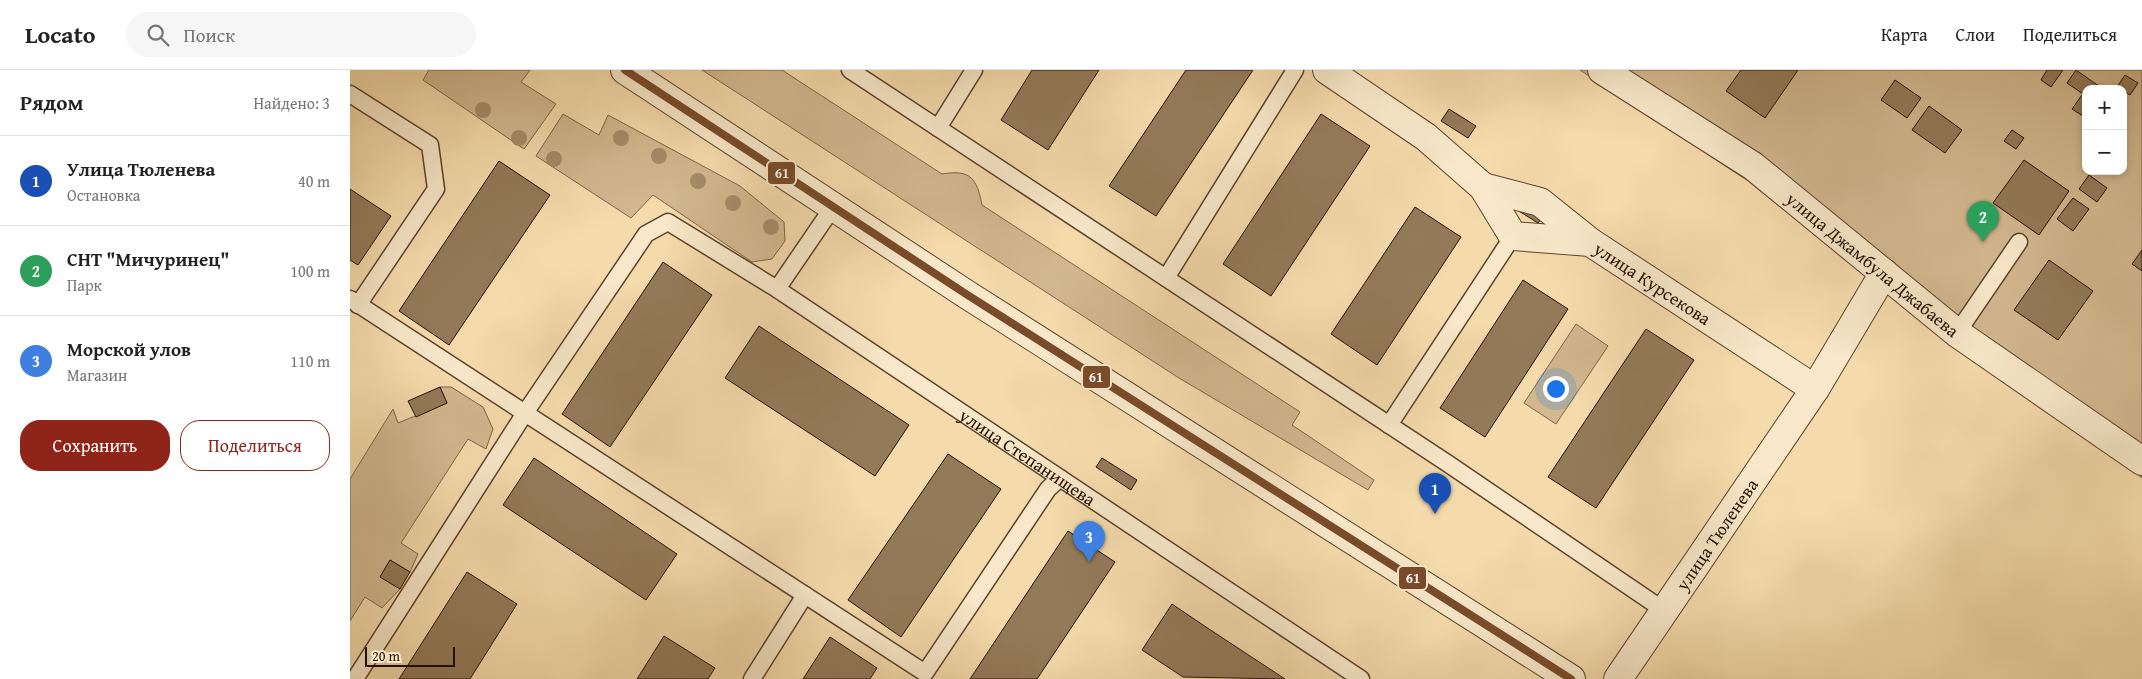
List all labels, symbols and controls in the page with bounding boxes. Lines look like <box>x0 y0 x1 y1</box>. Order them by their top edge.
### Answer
search box <box>126 12 476 57</box>
text: Locato <box>25 17 96 52</box>
icon: search <box>144 21 172 49</box>
text: Поиск <box>184 21 235 49</box>
text: Карта <box>1881 21 1928 48</box>
text: Слои <box>1956 21 1995 48</box>
text: Поделиться <box>2023 21 2117 48</box>
map controls <box>2082 85 2127 175</box>
button: + <box>2082 85 2127 130</box>
text: Рядом <box>20 87 83 118</box>
text: Найдено: 3 <box>253 91 330 115</box>
button: − <box>2082 130 2127 175</box>
text: Улица Тюленева <box>67 155 215 183</box>
line badge: 61 <box>767 161 796 185</box>
text: 61 <box>775 163 789 183</box>
text: 1 <box>32 169 40 193</box>
text: 40 m <box>298 169 330 193</box>
text: Остановка <box>67 183 140 207</box>
street label: улица Джамбула Джабаева <box>1780 185 1966 344</box>
pin: 2 <box>1967 201 1999 242</box>
street label: улица Курсекова <box>1588 234 1717 331</box>
text: СНТ "Мичуринец" <box>67 245 230 273</box>
text: 2 <box>32 259 40 283</box>
text: 100 m <box>290 259 330 283</box>
text: Парк <box>67 273 102 297</box>
text: Морской улов <box>67 335 191 363</box>
text: 3 <box>32 349 40 373</box>
text: 110 m <box>290 349 330 373</box>
text: Магазин <box>67 363 127 387</box>
line badge: 61 <box>1082 365 1111 389</box>
text: 61 <box>1089 367 1103 387</box>
your location <box>1543 376 1569 402</box>
street label: улица Степанищева <box>953 401 1102 512</box>
button: Сохранить <box>20 420 170 471</box>
button: Поделиться <box>180 420 330 471</box>
street label: улица Тюленева <box>1668 472 1764 597</box>
pin: 1 <box>1419 473 1451 514</box>
pin: 3 <box>1073 521 1105 562</box>
line badge: 61 <box>1398 566 1427 590</box>
text: 61 <box>1406 568 1420 588</box>
scale bar <box>365 644 455 667</box>
text: 20 m <box>372 646 400 666</box>

